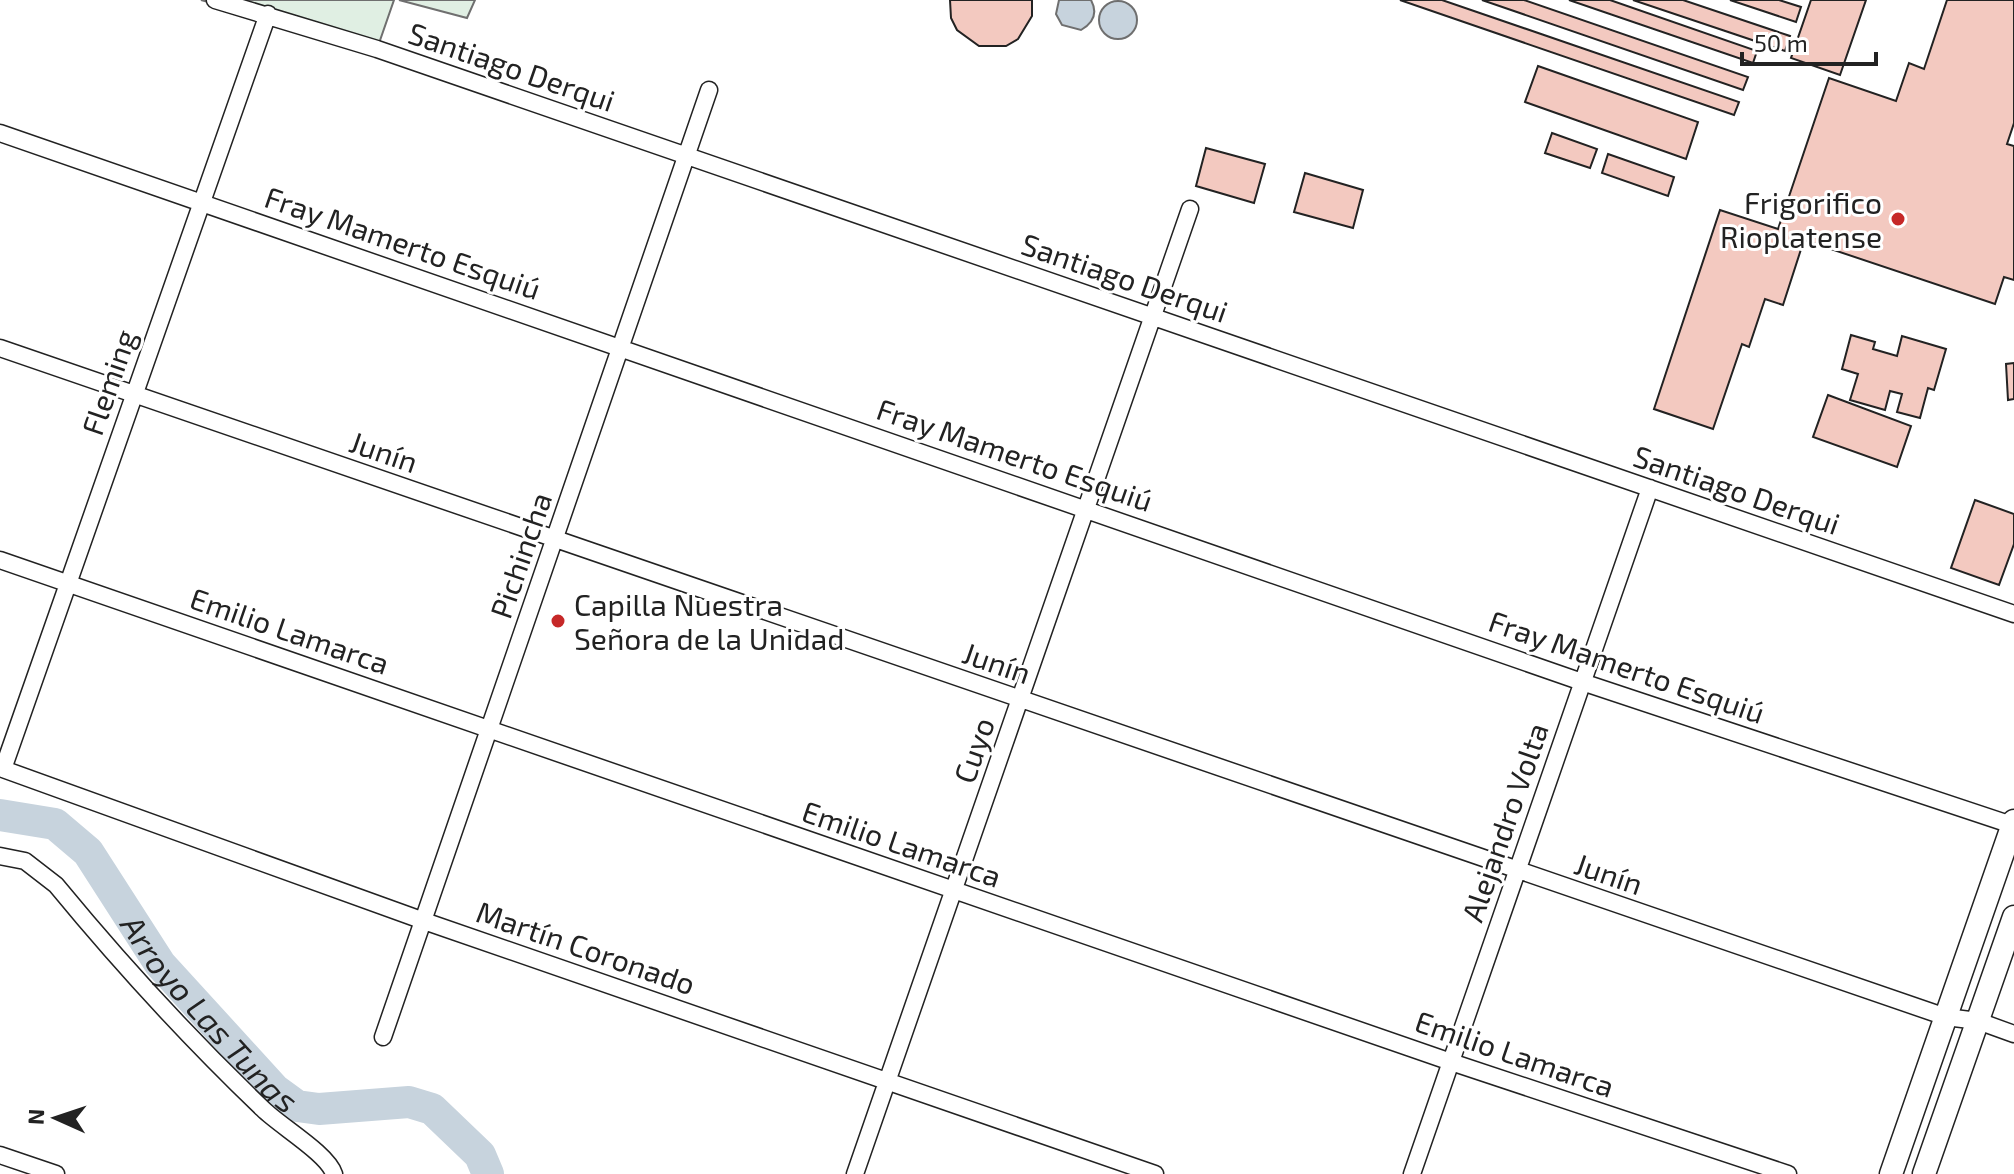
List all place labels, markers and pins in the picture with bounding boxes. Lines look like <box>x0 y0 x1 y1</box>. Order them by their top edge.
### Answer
place label: Frigorifico Rioplatense <box>1720 184 1882 254</box>
marker: Frigorifico Rioplatense <box>1889 210 1907 228</box>
place label: Capilla Nuestra Señora de la Unidad <box>574 586 844 656</box>
marker: Capilla Nuestra Señora de la Unidad <box>549 612 567 630</box>

